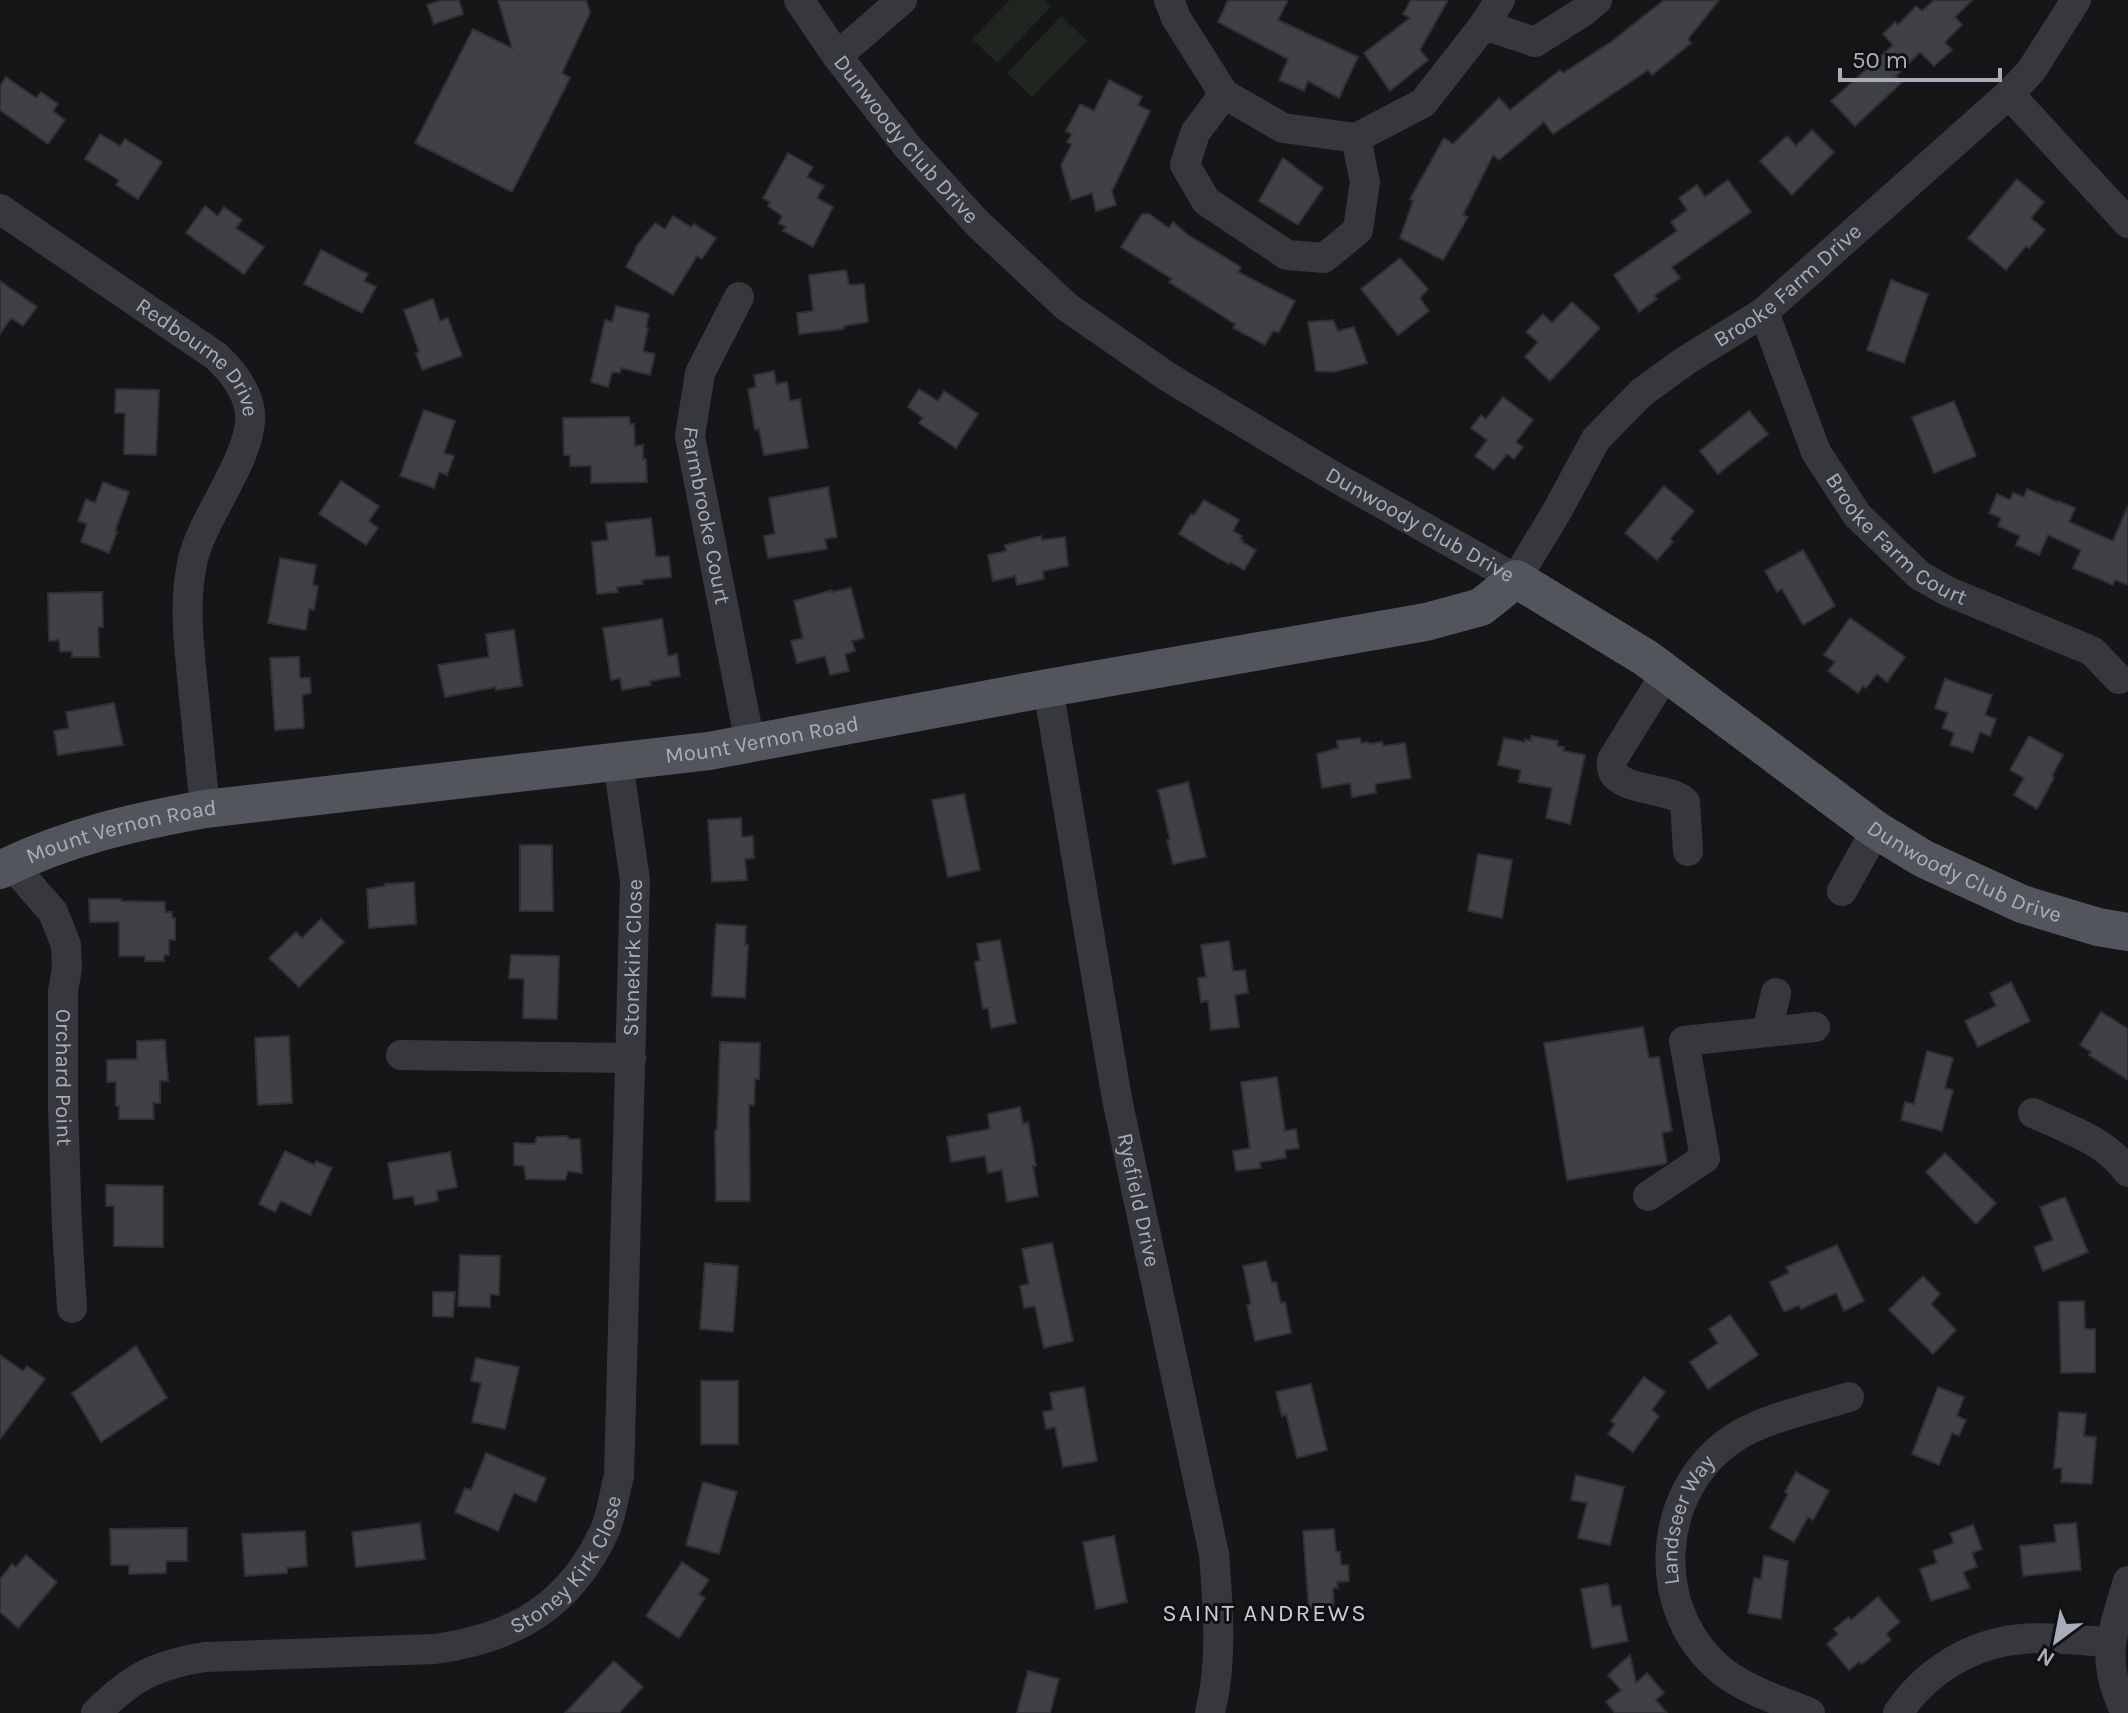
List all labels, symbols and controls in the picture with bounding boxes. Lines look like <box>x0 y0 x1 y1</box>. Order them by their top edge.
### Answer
scale bar <box>1840 32 2000 82</box>
text: 50 m <box>1852 46 1908 74</box>
street label: Dunwoody Club Drive <box>828 50 984 229</box>
street label: Brooke Farm Drive <box>1709 218 1867 353</box>
street label: Redbourne Drive <box>131 292 264 418</box>
street label: Farmbrooke Court <box>677 424 736 606</box>
street label: Dunwoody Club Drive <box>1321 462 1519 588</box>
street label: Brooke Farm Court <box>1820 468 1971 611</box>
street label: Mount Vernon Road <box>664 710 861 769</box>
street label: Mount Vernon Road <box>22 795 218 870</box>
street label: Dunwoody Club Drive <box>1862 815 2065 928</box>
street label: Stonekirk Close <box>618 879 648 1037</box>
street label: Orchard Point <box>50 1009 77 1147</box>
street label: Ryefield Drive <box>1112 1131 1165 1269</box>
street label: Landseer Way <box>1657 1449 1720 1587</box>
street label: Stoney Kirk Close <box>506 1493 627 1640</box>
district label: SAINT ANDREWS <box>1162 1599 1368 1627</box>
north arrow <box>2016 1601 2096 1681</box>
text: N <box>2032 1642 2060 1672</box>

